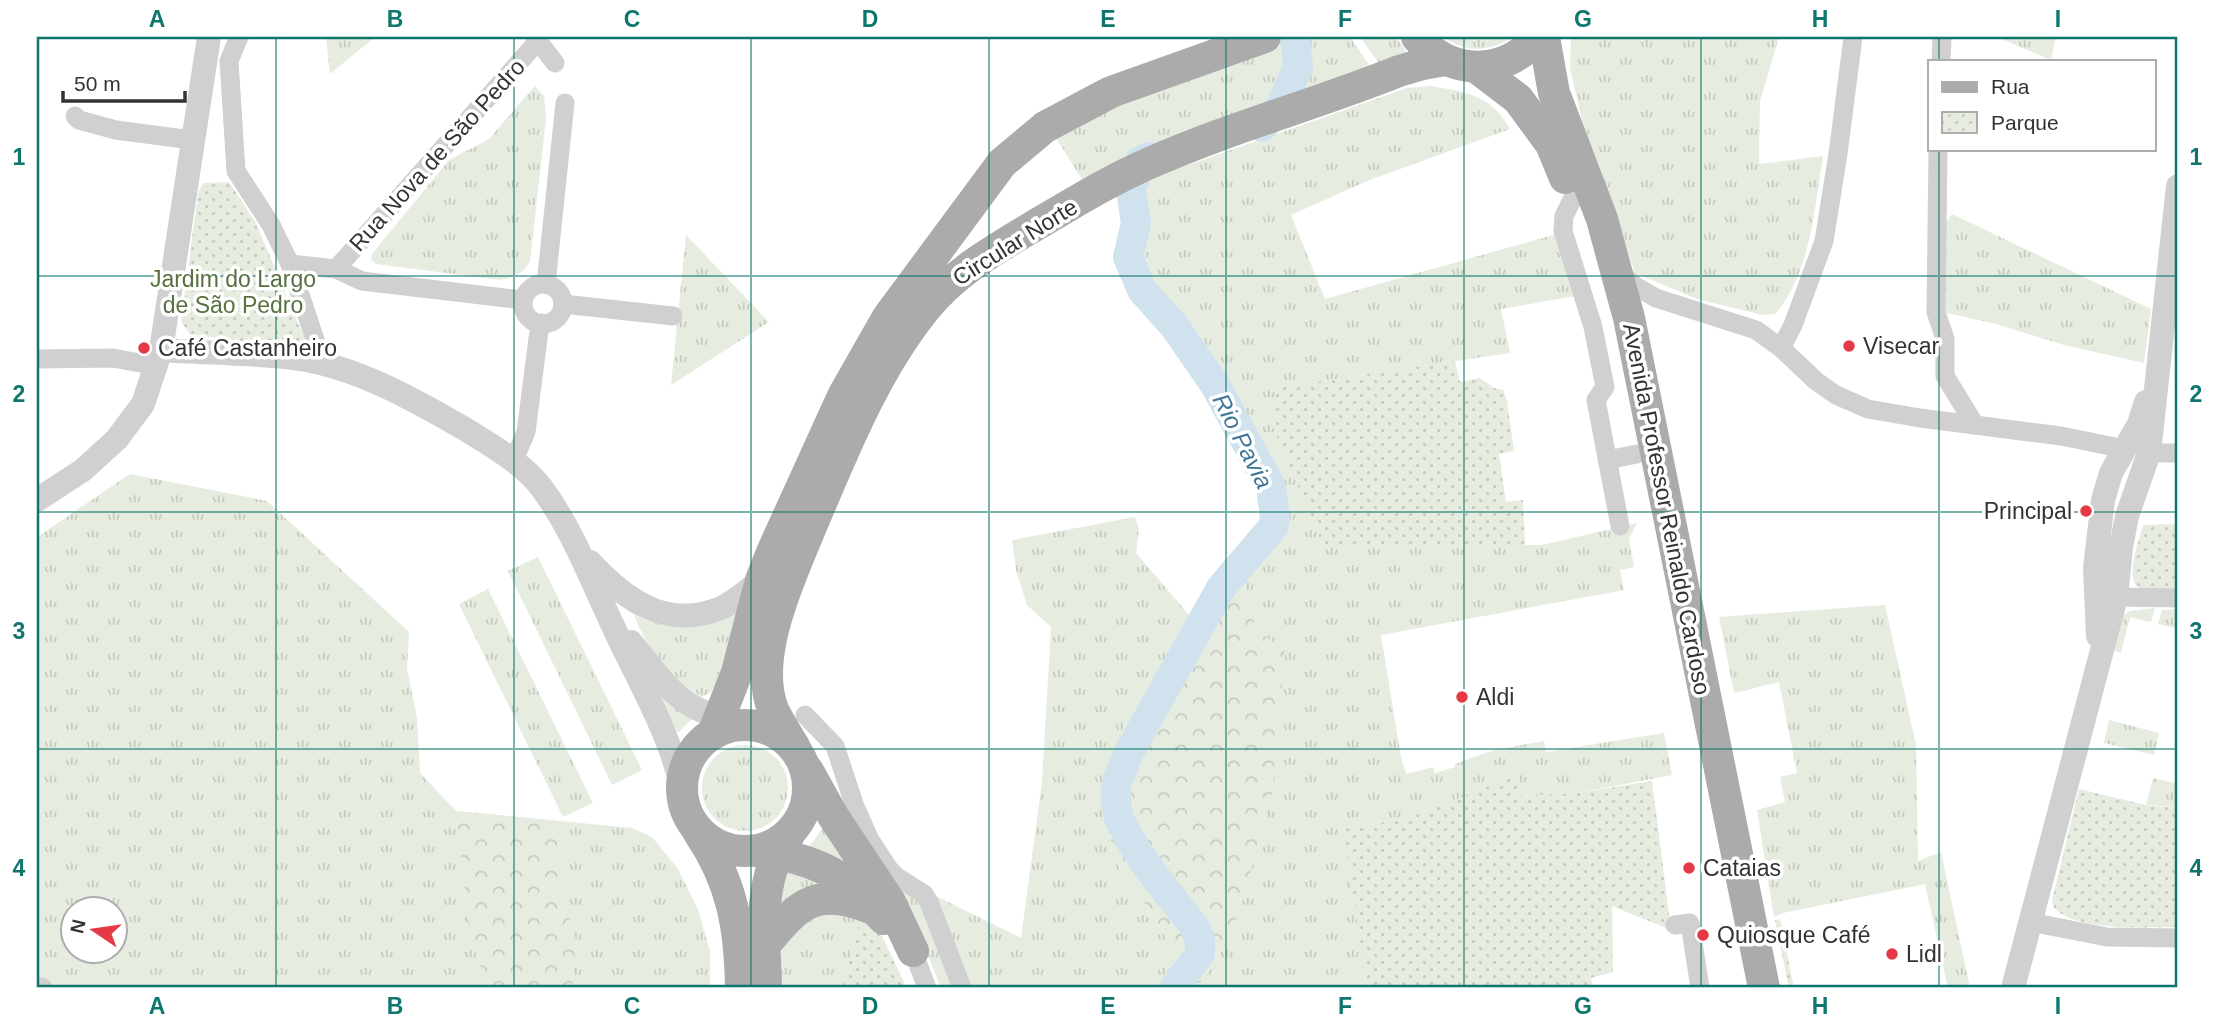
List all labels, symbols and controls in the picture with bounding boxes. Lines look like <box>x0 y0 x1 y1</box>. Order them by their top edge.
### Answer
text: A <box>149 6 165 32</box>
text: B <box>387 6 403 32</box>
text: C <box>624 6 640 32</box>
text: D <box>862 6 878 32</box>
text: E <box>1100 6 1116 32</box>
text: F <box>1338 6 1352 32</box>
text: G <box>1574 6 1592 32</box>
text: H <box>1812 6 1828 32</box>
text: I <box>2055 6 2061 32</box>
street label: Rua Nova de São Pedro <box>344 54 530 256</box>
scale bar <box>63 60 186 104</box>
legend <box>1928 60 2156 150</box>
text: 50 m <box>74 72 121 95</box>
text: Rua <box>1991 75 2030 98</box>
text: Parque <box>1991 111 2059 134</box>
text: 1 <box>13 144 26 170</box>
text: 1 <box>2190 144 2203 170</box>
street label: Circular Norte <box>948 193 1082 291</box>
park label: Jardim do Largo de São Pedro <box>150 266 316 318</box>
street label: Avenida Professor Reinaldo Cardoso <box>1618 321 1716 697</box>
place label: Visecar <box>1863 333 1940 359</box>
place label: Café Castanheiro <box>158 335 337 361</box>
marker: Visecar <box>1841 338 1857 354</box>
marker: Café Castanheiro <box>136 340 152 356</box>
text: 2 <box>13 381 25 407</box>
text: 2 <box>2190 381 2202 407</box>
water label: Rio Pavia <box>1208 389 1278 493</box>
place label: Principal <box>1984 498 2072 524</box>
marker: Principal <box>2078 503 2094 519</box>
text: 3 <box>13 618 25 644</box>
text: 3 <box>2190 618 2202 644</box>
place label: Aldi <box>1476 684 1514 710</box>
marker: Aldi <box>1454 689 1470 705</box>
text: 4 <box>13 855 26 881</box>
place label: Cataias <box>1703 855 1781 881</box>
text: 4 <box>2190 855 2203 881</box>
marker: Cataias <box>1681 860 1697 876</box>
north arrow <box>60 895 130 965</box>
text: N <box>66 917 90 935</box>
place label: Quiosque Café <box>1717 922 1870 948</box>
marker: Quiosque Café <box>1695 927 1711 943</box>
place label: Lidl <box>1906 941 1942 967</box>
marker: Lidl <box>1884 946 1900 962</box>
text: A <box>149 993 165 1019</box>
text: B <box>387 993 403 1019</box>
text: C <box>624 993 640 1019</box>
text: D <box>862 993 878 1019</box>
text: E <box>1100 993 1116 1019</box>
text: F <box>1338 993 1352 1019</box>
text: G <box>1574 993 1592 1019</box>
text: H <box>1812 993 1828 1019</box>
text: I <box>2055 993 2061 1019</box>

